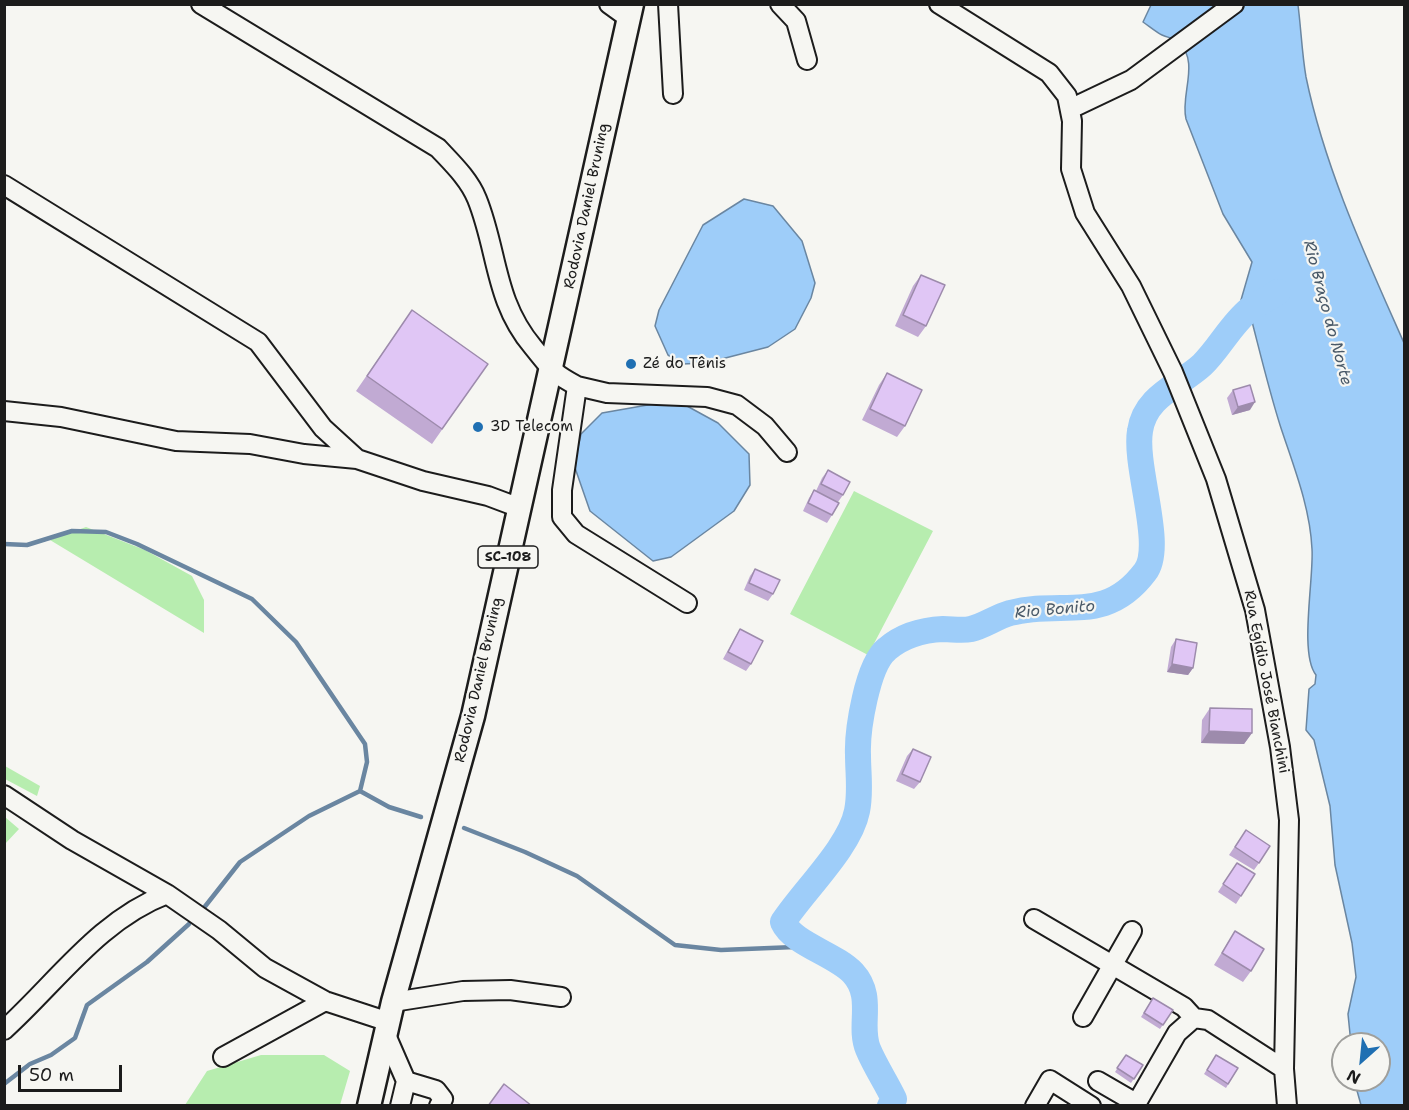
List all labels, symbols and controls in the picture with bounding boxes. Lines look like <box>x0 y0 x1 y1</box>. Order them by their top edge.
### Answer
street label: Rodovia Daniel Bruning <box>561 121 613 291</box>
water label: Rio Braço do Norte <box>1298 238 1356 388</box>
place label: Zé do Tênis <box>643 355 726 373</box>
marker: Zé do Tênis <box>624 357 638 371</box>
place label: 3D Telecom <box>490 418 573 436</box>
marker: 3D Telecom <box>471 420 485 434</box>
road number: SC-108 <box>478 546 538 568</box>
street label: Rua Egídio José Bianchini <box>1239 589 1293 775</box>
street label: Rodovia Daniel Bruning <box>451 596 507 764</box>
water label: Rio Bonito <box>1014 597 1096 623</box>
north arrow <box>1331 1032 1391 1092</box>
scale bar <box>21 1053 124 1091</box>
text: 50 m <box>29 1063 74 1087</box>
text: N <box>1343 1064 1364 1089</box>

